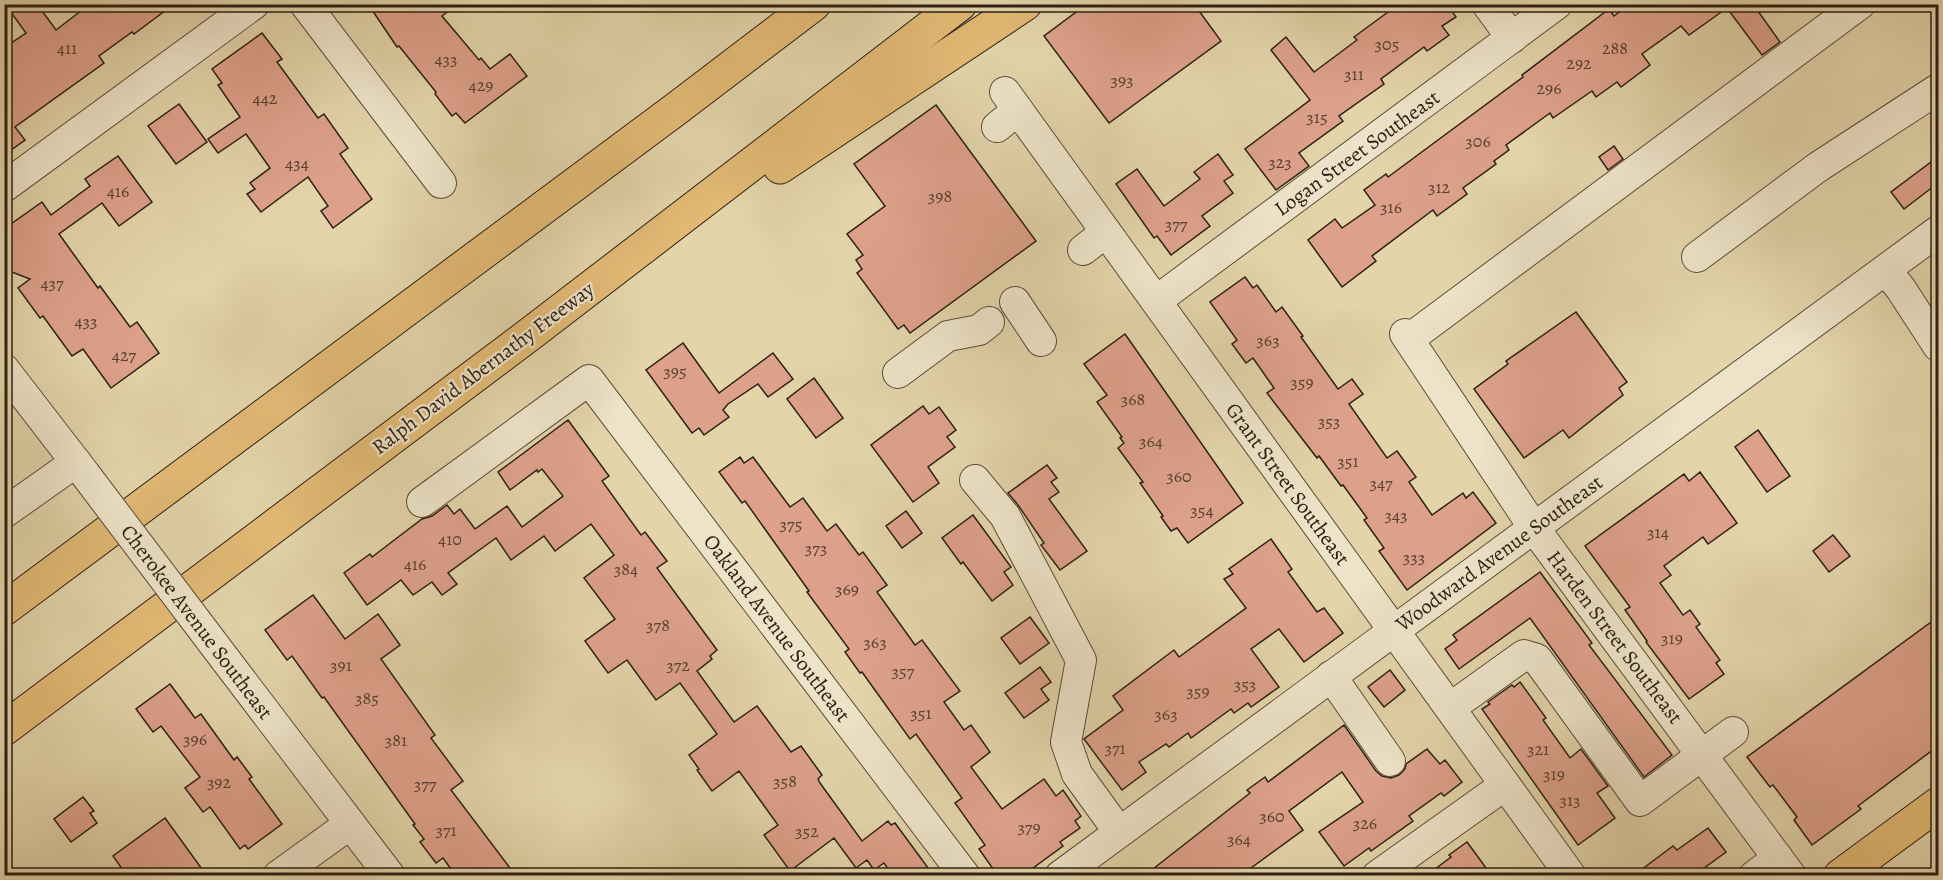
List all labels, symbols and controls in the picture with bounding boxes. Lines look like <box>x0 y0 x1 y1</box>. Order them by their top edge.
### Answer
house number: 305 <box>1375 32 1399 56</box>
house number: 411 <box>57 36 77 60</box>
house number: 288 <box>1602 36 1628 60</box>
house number: 433 <box>434 47 458 71</box>
house number: 292 <box>1566 51 1592 75</box>
house number: 311 <box>1344 62 1364 86</box>
house number: 393 <box>1110 68 1134 92</box>
house number: 429 <box>469 73 493 97</box>
house number: 296 <box>1536 76 1562 100</box>
street label: Logan Street Southeast <box>1269 83 1445 222</box>
house number: 442 <box>253 86 278 110</box>
house number: 315 <box>1306 105 1328 129</box>
house number: 306 <box>1465 129 1491 153</box>
house number: 323 <box>1268 150 1292 174</box>
house number: 434 <box>285 151 309 175</box>
house number: 312 <box>1428 175 1451 199</box>
house number: 416 <box>107 179 129 203</box>
house number: 398 <box>928 184 952 208</box>
house number: 316 <box>1380 195 1402 219</box>
house number: 377 <box>1165 212 1188 236</box>
house number: 437 <box>40 271 64 295</box>
street label: Ralph David Abernathy Freeway <box>366 275 600 461</box>
house number: 433 <box>74 309 98 333</box>
house number: 363 <box>1256 328 1280 352</box>
house number: 427 <box>112 343 137 367</box>
house number: 395 <box>663 359 687 383</box>
house number: 359 <box>1290 370 1314 394</box>
house number: 368 <box>1121 387 1145 411</box>
street label: Grant Street Southeast <box>1219 397 1357 571</box>
house number: 353 <box>1318 409 1340 433</box>
house number: 364 <box>1139 429 1163 453</box>
house number: 351 <box>1337 449 1359 473</box>
house number: 360 <box>1166 464 1192 488</box>
street label: Woodward Avenue Southeast <box>1389 468 1608 638</box>
house number: 347 <box>1369 471 1393 495</box>
house number: 354 <box>1190 498 1214 522</box>
house number: 343 <box>1384 503 1408 527</box>
house number: 375 <box>780 512 802 536</box>
street label: Cherokee Avenue Southeast <box>115 519 280 725</box>
house number: 314 <box>1647 520 1669 544</box>
house number: 410 <box>438 527 462 551</box>
street label: Oakland Avenue Southeast <box>697 528 857 728</box>
house number: 373 <box>805 536 827 560</box>
house number: 333 <box>1403 545 1425 569</box>
street label: Harden Street Southeast <box>1541 545 1690 730</box>
house number: 416 <box>404 552 426 576</box>
house number: 384 <box>614 557 638 581</box>
house number: 369 <box>835 577 859 601</box>
house number: 378 <box>646 613 670 637</box>
house number: 319 <box>1661 626 1683 650</box>
house number: 363 <box>863 630 887 654</box>
house number: 391 <box>330 653 352 677</box>
house number: 372 <box>666 653 690 677</box>
house number: 357 <box>892 659 915 683</box>
house number: 353 <box>1234 672 1256 696</box>
house number: 359 <box>1186 679 1210 703</box>
house number: 385 <box>355 686 379 710</box>
house number: 351 <box>910 701 932 725</box>
house number: 363 <box>1154 702 1178 726</box>
house number: 396 <box>183 727 207 751</box>
house number: 381 <box>385 728 407 752</box>
house number: 371 <box>1104 736 1126 760</box>
house number: 321 <box>1527 737 1549 761</box>
house number: 319 <box>1543 762 1565 786</box>
house number: 358 <box>773 769 797 793</box>
house number: 392 <box>207 770 232 794</box>
house number: 377 <box>414 772 437 796</box>
house number: 313 <box>1559 788 1581 812</box>
house number: 360 <box>1259 804 1285 828</box>
house number: 326 <box>1353 811 1377 835</box>
house number: 379 <box>1017 815 1041 839</box>
house number: 371 <box>435 818 457 842</box>
house number: 352 <box>795 819 819 843</box>
house number: 364 <box>1227 827 1251 851</box>

